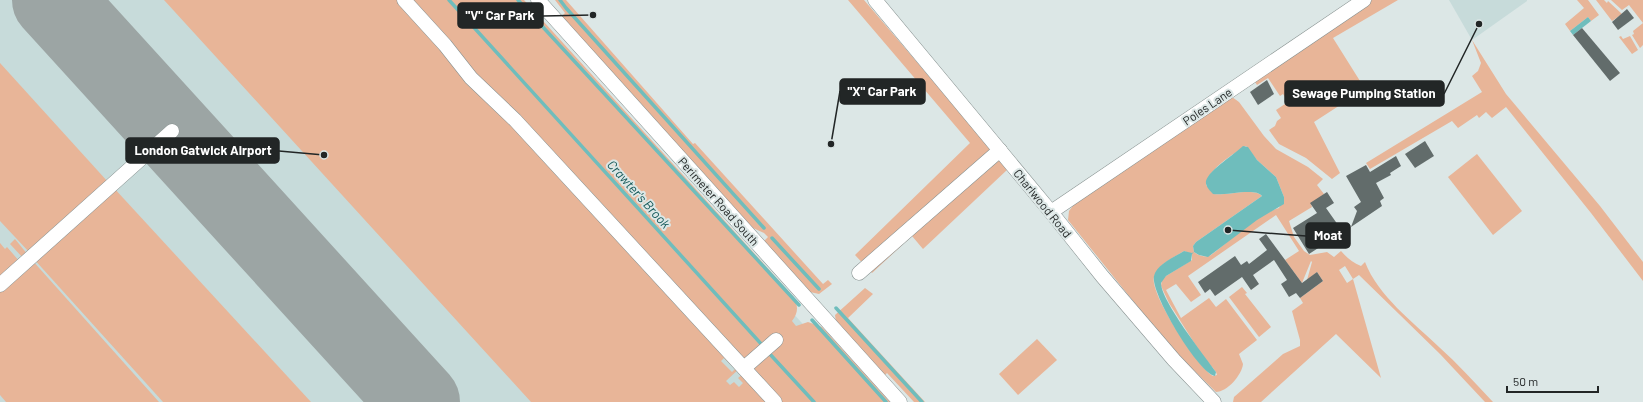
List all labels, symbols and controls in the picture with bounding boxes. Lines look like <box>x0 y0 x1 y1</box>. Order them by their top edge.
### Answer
callout: "V" Car Park <box>458 3 543 28</box>
text: "V" Car Park <box>466 7 534 23</box>
callout: "X" Car Park <box>840 79 925 104</box>
callout: Sewage Pumping Station <box>1285 81 1444 106</box>
text: "X" Car Park <box>848 83 917 99</box>
street label: Poles Lane <box>1180 84 1234 128</box>
text: Sewage Pumping Station <box>1292 85 1436 101</box>
callout: London Gatwick Airport <box>126 138 279 163</box>
text: London Gatwick Airport <box>134 142 272 158</box>
street label: Perimeter Road South <box>676 154 762 248</box>
water label: Crawter's Brook <box>604 156 674 232</box>
street label: Charlwood Road <box>1011 166 1075 240</box>
callout: Moat <box>1306 223 1350 248</box>
text: Moat <box>1314 227 1342 243</box>
scale bar <box>1507 368 1598 394</box>
text: 50 m <box>1513 374 1538 388</box>

